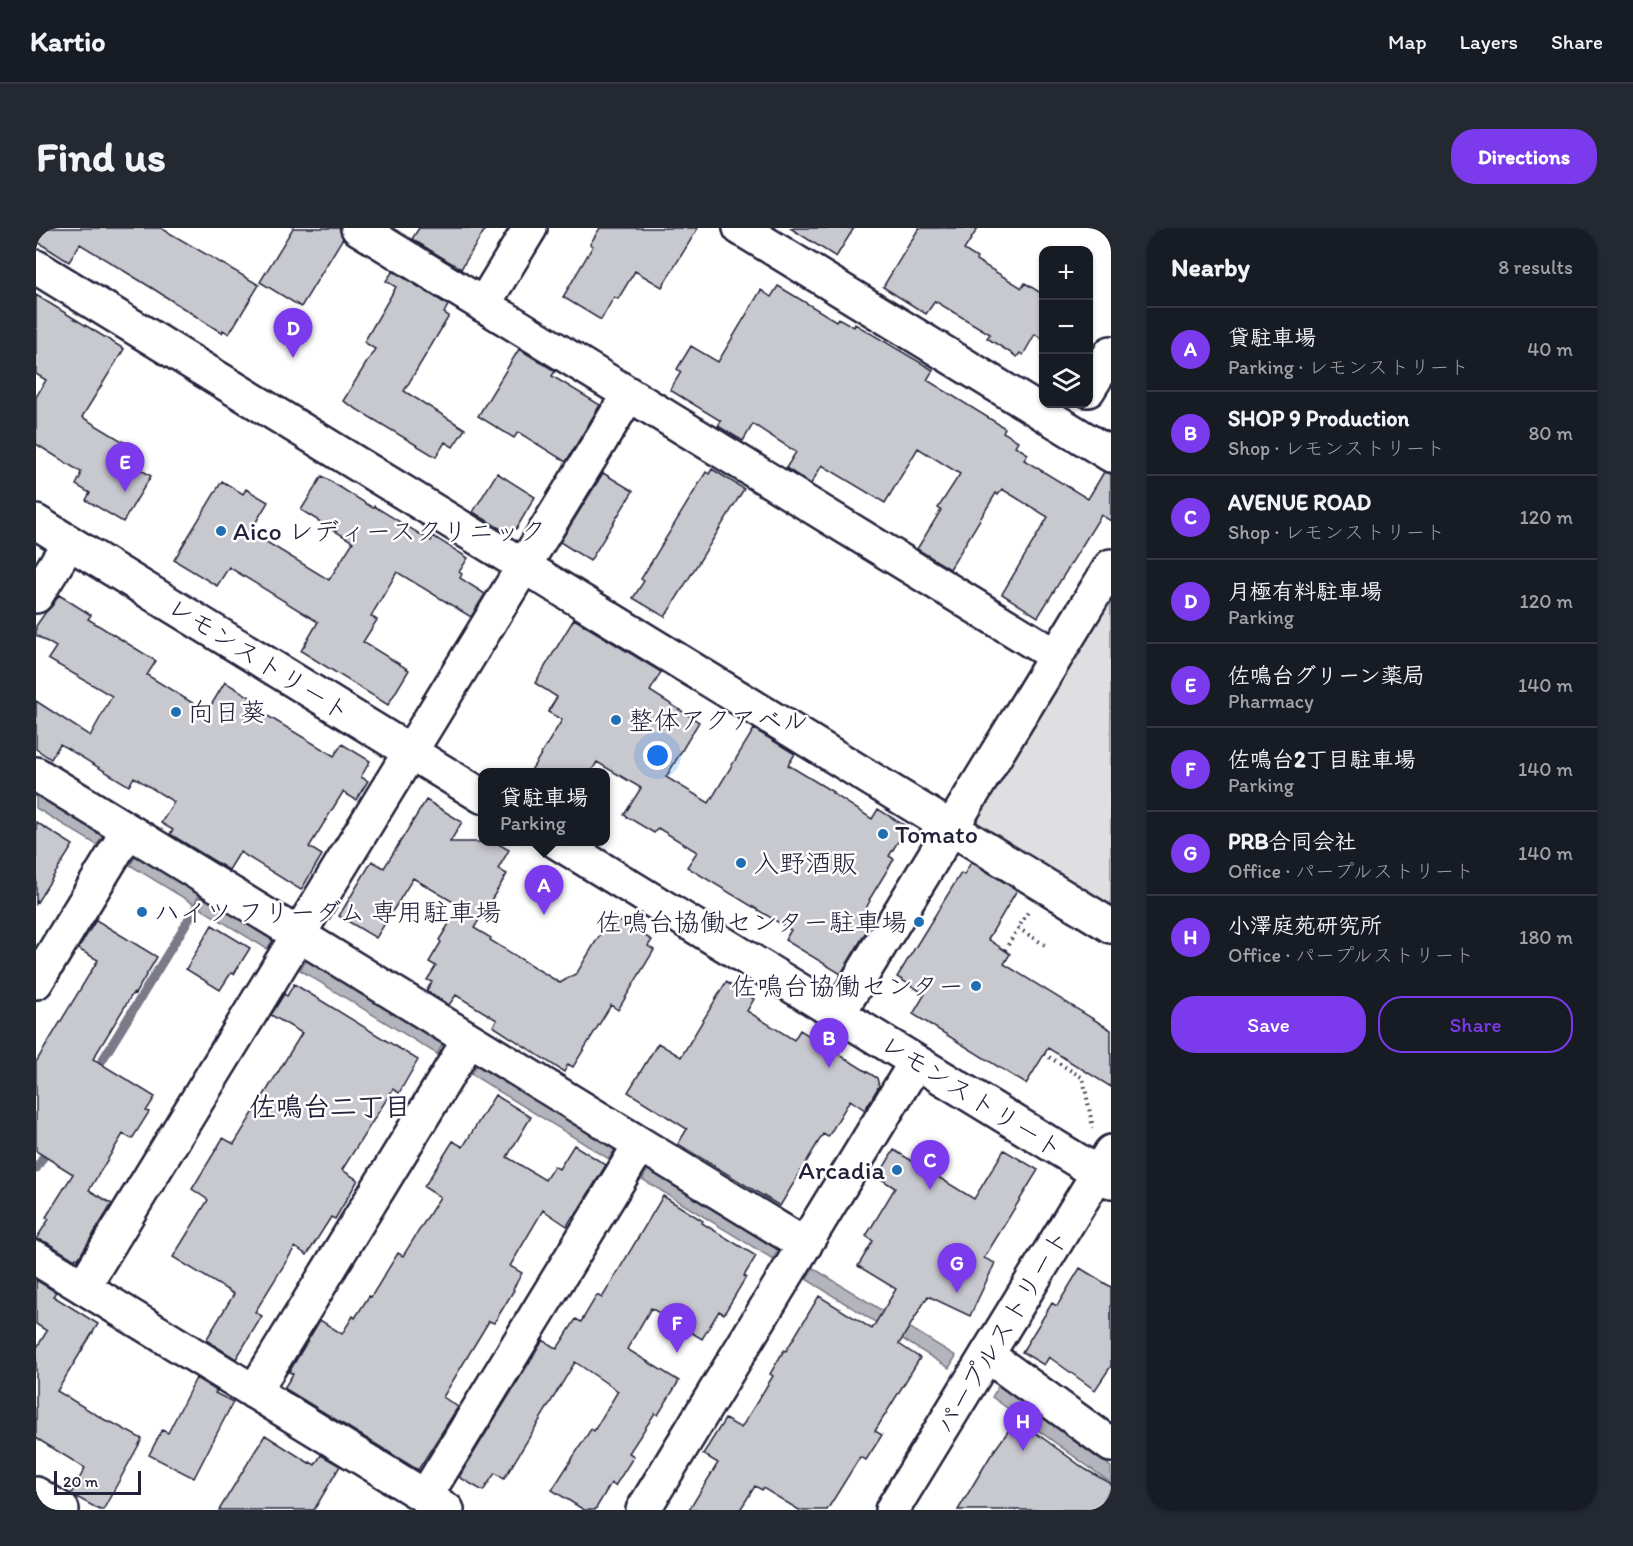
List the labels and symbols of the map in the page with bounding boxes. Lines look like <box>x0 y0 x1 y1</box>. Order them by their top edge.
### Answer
pin: D <box>274 308 312 358</box>
pin: E <box>106 442 145 492</box>
place label: Aico レディースクリニック <box>233 515 546 547</box>
marker: Aico レディースクリニック <box>214 524 228 538</box>
street label: レモンストリート <box>161 590 357 728</box>
place label: 向日葵 <box>188 696 266 728</box>
place label: 整体アクアベル <box>628 704 808 736</box>
marker: 向日葵 <box>169 705 183 719</box>
marker: 整体アクアベル <box>609 713 623 727</box>
your location <box>643 741 672 770</box>
place label: Tomato <box>895 818 978 850</box>
marker: Tomato <box>876 827 890 841</box>
place label: 入野酒販 <box>753 847 857 879</box>
marker: 入野酒販 <box>734 856 748 870</box>
pin: A <box>524 866 564 915</box>
place label: ハイツ フリーダム 専用駐車場 <box>154 896 501 928</box>
marker: ハイツ フリーダム 専用駐車場 <box>135 905 149 919</box>
place label: 佐鳴台協働センター駐車場 <box>596 906 907 938</box>
marker: 佐鳴台協働センター駐車場 <box>912 915 926 929</box>
place label: 佐鳴台協働センター <box>731 970 964 1002</box>
marker: 佐鳴台協働センター <box>969 979 983 993</box>
pin: B <box>810 1018 848 1068</box>
street label: レモンストリート <box>874 1027 1070 1165</box>
district label: 佐鳴台二丁目 <box>249 1090 411 1123</box>
pin: C <box>910 1140 950 1190</box>
place label: Arcadia <box>798 1154 885 1186</box>
marker: Arcadia <box>890 1163 904 1177</box>
street label: パープルストリート <box>928 1223 1076 1439</box>
pin: G <box>938 1244 976 1293</box>
pin: F <box>658 1304 696 1353</box>
pin: H <box>1004 1402 1042 1451</box>
scale bar <box>54 1468 141 1496</box>

